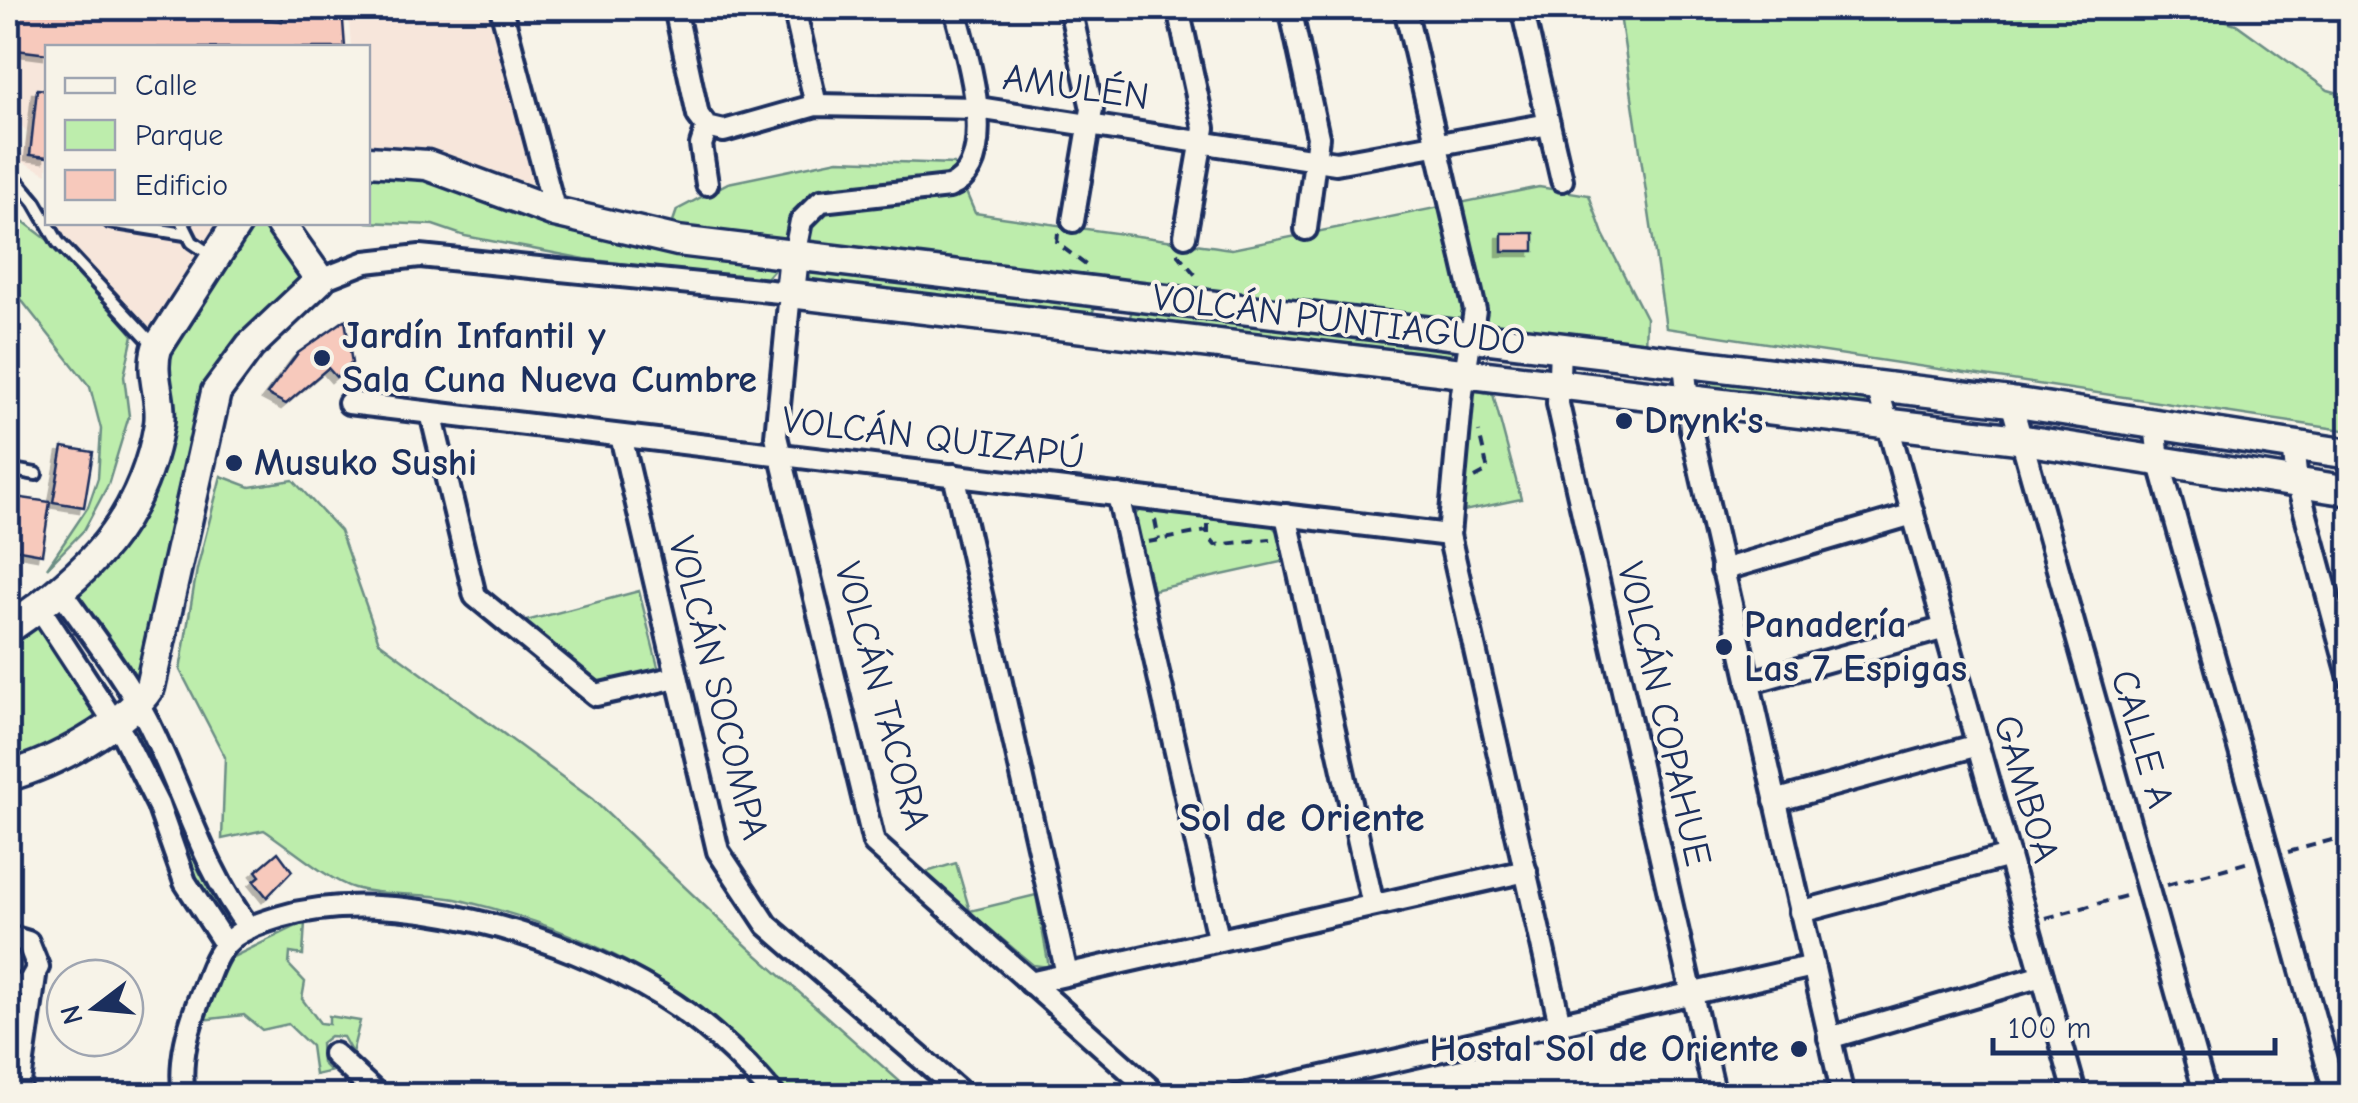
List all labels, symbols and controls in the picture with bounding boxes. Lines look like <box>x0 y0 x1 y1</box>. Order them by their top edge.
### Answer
legend <box>45 45 370 225</box>
street label: AMULÉN <box>1000 54 1152 119</box>
text: Calle <box>135 68 197 103</box>
text: Parque <box>135 118 223 153</box>
text: Edificio <box>135 168 228 203</box>
street label: VOLCÁN PUNTIAGUDO <box>1150 274 1528 365</box>
place label: Jardín Infantil y Sala Cuna Nueva Cumbre <box>342 314 757 402</box>
marker: Jardín Infantil y Sala Cuna Nueva Cumbre <box>311 347 333 369</box>
street label: VOLCÁN QUIZAPÚ <box>779 397 1087 478</box>
place label: Drynk's <box>1644 399 1764 443</box>
marker: Drynk's <box>1613 410 1635 432</box>
place label: Musuko Sushi <box>254 441 477 485</box>
marker: Musuko Sushi <box>223 452 245 474</box>
street label: VOLCÁN SOCOMPA <box>659 532 778 844</box>
street label: VOLCÁN TACORA <box>825 557 940 835</box>
street label: VOLCÁN COPAHUE <box>1608 558 1721 870</box>
place label: Panadería Las 7 Espigas <box>1744 603 1967 691</box>
marker: Panadería Las 7 Espigas <box>1713 636 1735 658</box>
street label: CALLE A <box>2101 665 2183 813</box>
street label: GAMBOA <box>1984 710 2068 868</box>
district label: Sol de Oriente <box>1179 795 1425 841</box>
north arrow <box>45 958 145 1058</box>
scale bar <box>1993 993 2276 1055</box>
text: N <box>54 1001 90 1028</box>
text: 100 m <box>2008 1011 2091 1046</box>
place label: Hostal Sol de Oriente <box>1430 1027 1779 1071</box>
marker: Hostal Sol de Oriente <box>1788 1038 1810 1060</box>

